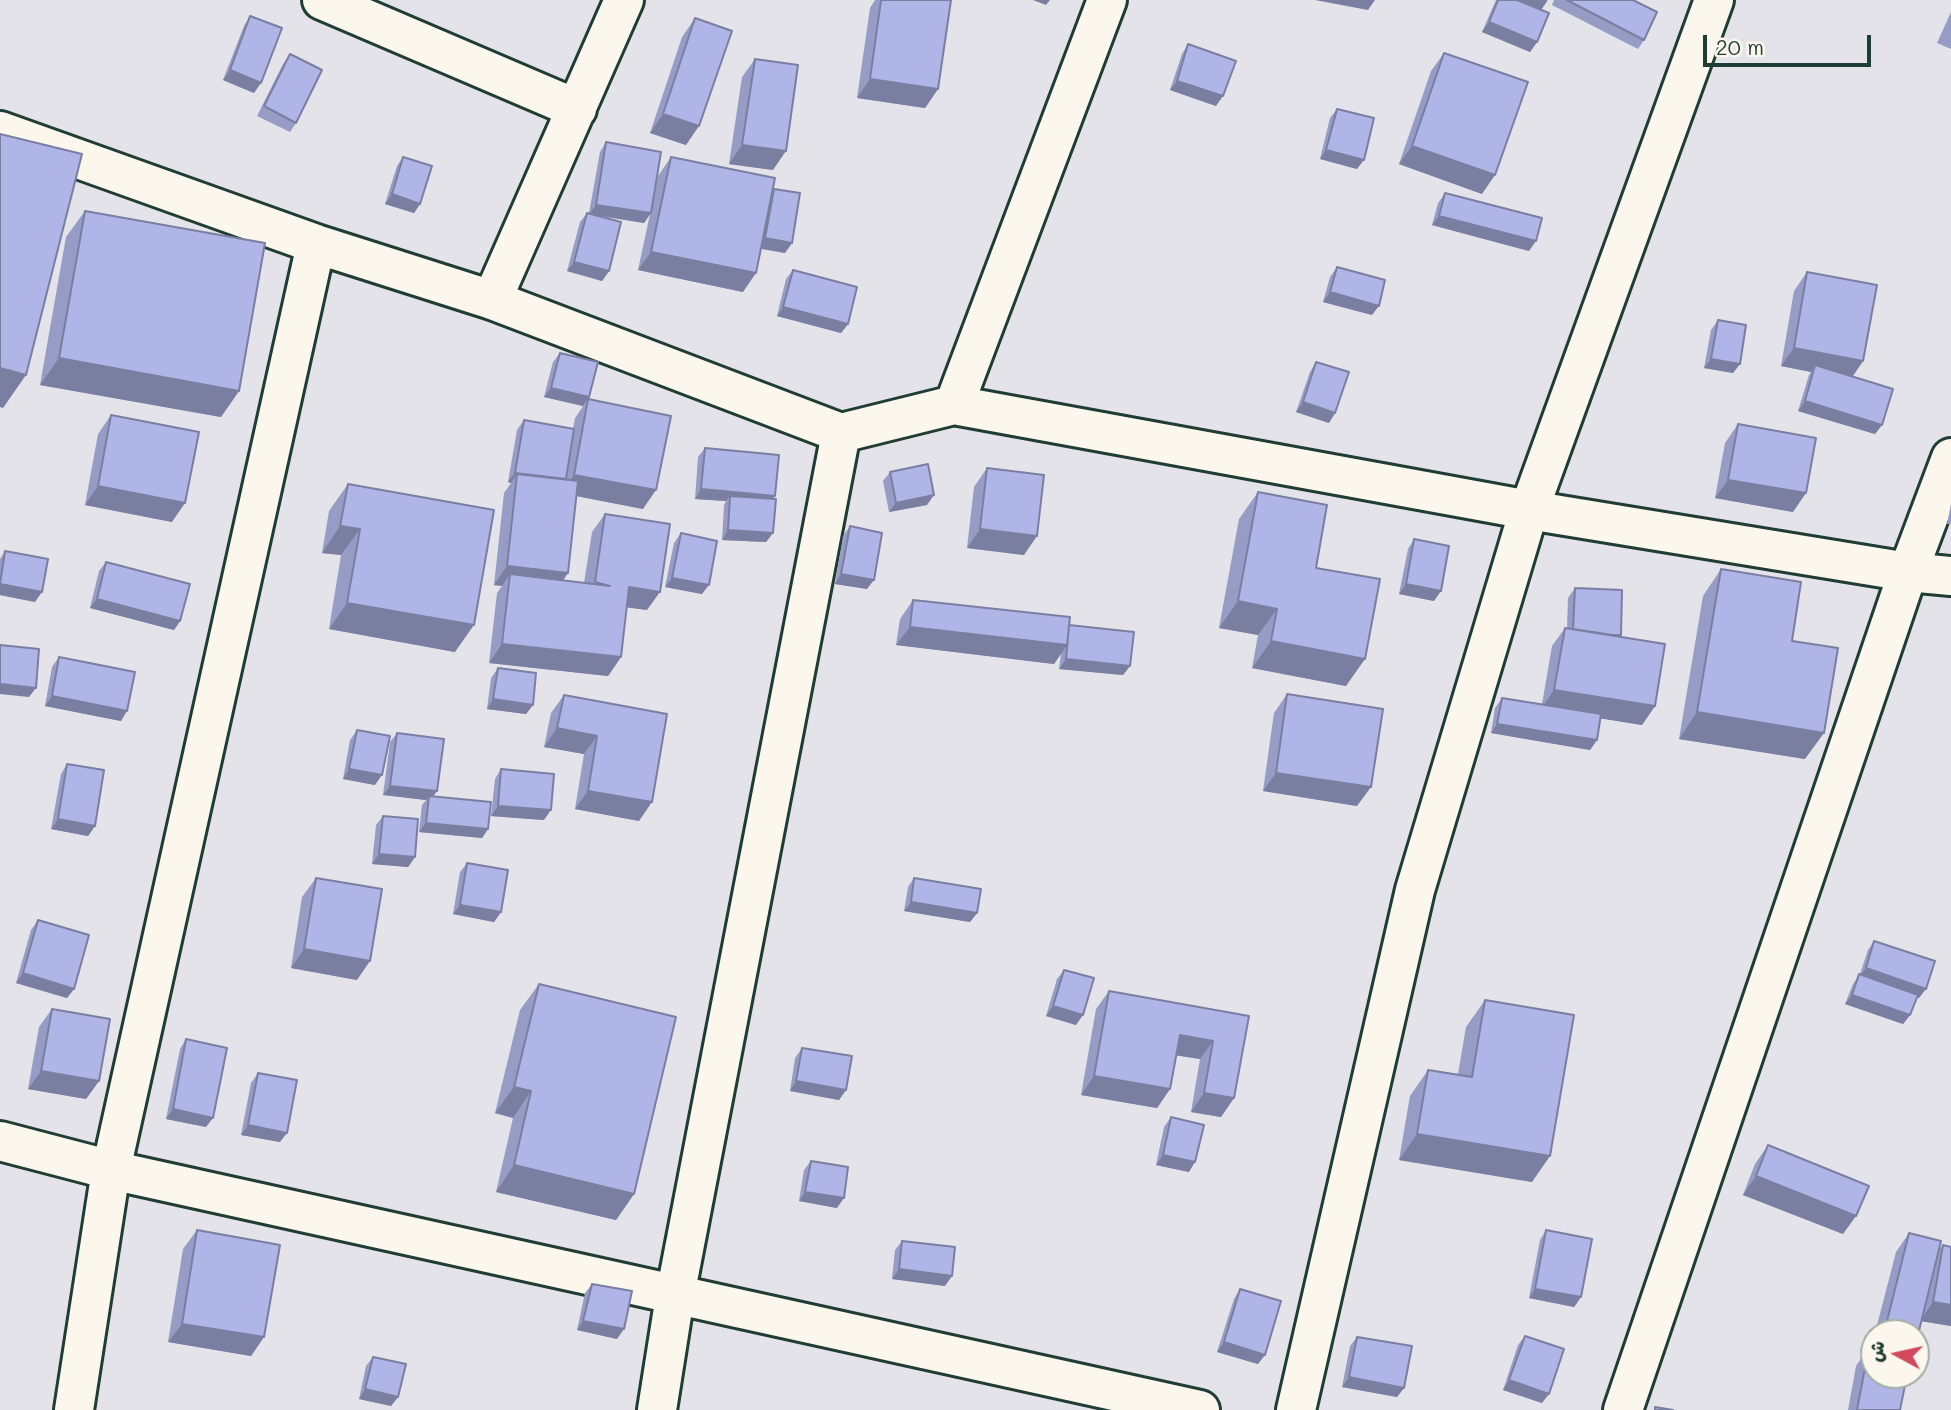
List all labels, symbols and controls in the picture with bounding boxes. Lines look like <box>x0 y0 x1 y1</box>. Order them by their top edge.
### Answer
scale bar <box>1706 21 1874 65</box>
text: 20 m <box>1716 33 1764 60</box>
north arrow <box>1860 1319 1930 1389</box>
text: ش <box>1862 1339 1890 1363</box>

